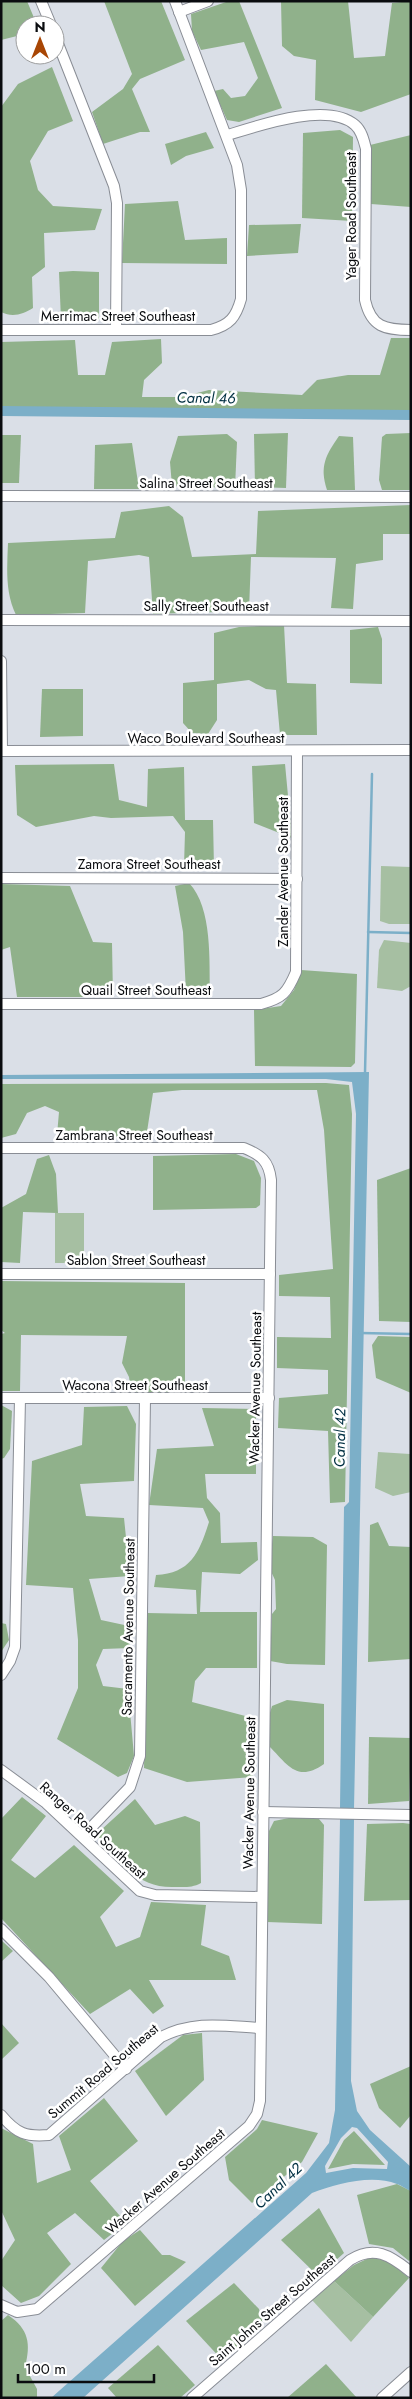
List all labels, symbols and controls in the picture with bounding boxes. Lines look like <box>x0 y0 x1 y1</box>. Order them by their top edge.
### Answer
north arrow <box>15 15 65 65</box>
text: N <box>34 17 46 37</box>
street label: Yager Road Southeast <box>341 151 361 280</box>
street label: Merrimac Street Southeast <box>41 306 196 326</box>
water label: Canal 46 <box>176 386 236 410</box>
street label: Salina Street Southeast <box>139 473 273 493</box>
street label: Sally Street Southeast <box>143 596 269 616</box>
street label: Waco Boulevard Southeast <box>128 728 285 748</box>
street label: Zander Avenue Southeast <box>273 796 293 947</box>
street label: Zamora Street Southeast <box>78 854 221 874</box>
street label: Quail Street Southeast <box>81 980 212 1000</box>
street label: Zambrana Street Southeast <box>55 1125 213 1145</box>
street label: Sablon Street Southeast <box>67 1250 206 1270</box>
street label: Wacker Avenue Southeast <box>244 1311 266 1464</box>
street label: Wacona Street Southeast <box>62 1375 209 1395</box>
water label: Canal 42 <box>328 1408 352 1468</box>
street label: Sacramento Avenue Southeast <box>116 1537 140 1716</box>
street label: Wacker Avenue Southeast <box>238 1716 260 1869</box>
street label: Ranger Road Southeast <box>35 1777 151 1884</box>
street label: Summit Road Southeast <box>43 2018 163 2123</box>
street label: Wacker Avenue Southeast <box>101 2123 229 2238</box>
water label: Canal 42 <box>249 2157 308 2214</box>
street label: Saint Johns Street Southeast <box>204 2249 340 2371</box>
scale bar <box>18 2352 154 2384</box>
text: 100 m <box>25 2358 66 2380</box>

